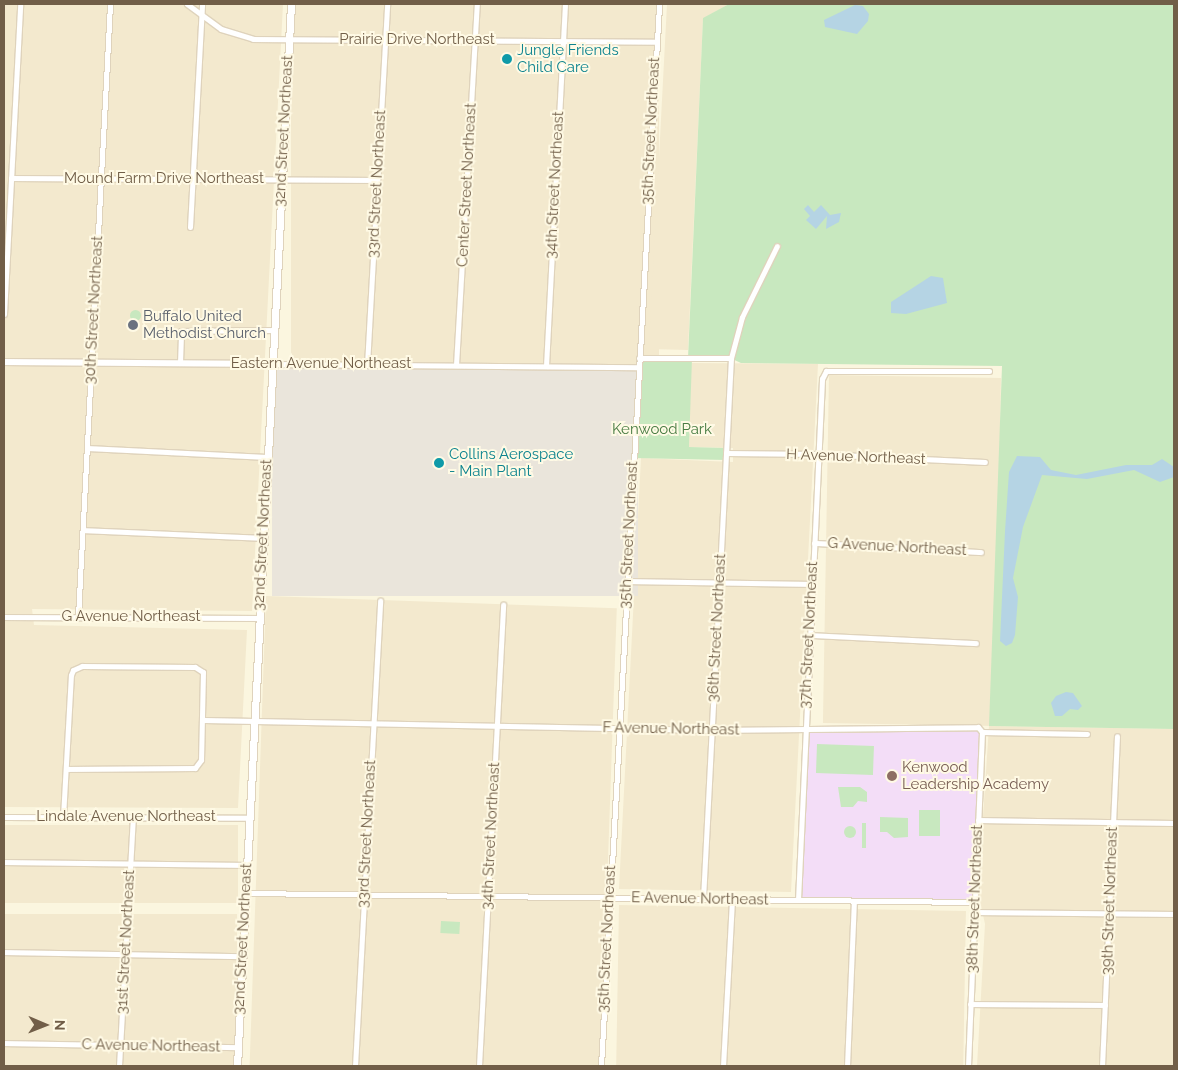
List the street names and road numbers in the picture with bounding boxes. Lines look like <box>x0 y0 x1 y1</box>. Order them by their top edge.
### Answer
street label: Prairie Drive Northeast <box>339 31 495 49</box>
street label: 32nd Street Northeast <box>271 55 297 207</box>
street label: 35th Street Northeast <box>638 57 664 205</box>
street label: Center Street Northeast <box>454 102 480 268</box>
street label: 33rd Street Northeast <box>364 109 390 259</box>
street label: 34th Street Northeast <box>542 111 568 259</box>
street label: Mound Farm Drive Northeast <box>64 170 264 188</box>
street label: 30th Street Northeast <box>81 235 107 385</box>
street label: Eastern Avenue Northeast <box>230 355 412 373</box>
street label: H Avenue Northeast <box>786 446 926 468</box>
street label: 32nd Street Northeast <box>250 459 276 611</box>
street label: 35th Street Northeast <box>616 461 642 609</box>
street label: G Avenue Northeast <box>827 534 967 560</box>
street label: 36th Street Northeast <box>704 553 730 703</box>
street label: 37th Street Northeast <box>796 561 822 709</box>
street label: G Avenue Northeast <box>61 608 201 626</box>
street label: F Avenue Northeast <box>602 719 740 739</box>
street label: 33rd Street Northeast <box>354 759 380 909</box>
street label: 34th Street Northeast <box>478 762 504 910</box>
street label: Lindale Avenue Northeast <box>36 808 216 826</box>
street label: 38th Street Northeast <box>963 824 987 974</box>
street label: 39th Street Northeast <box>1098 826 1122 976</box>
street label: 32nd Street Northeast <box>230 863 256 1015</box>
street label: 35th Street Northeast <box>594 865 620 1013</box>
street label: 31st Street Northeast <box>113 869 139 1015</box>
street label: E Avenue Northeast <box>631 889 769 909</box>
street label: C Avenue Northeast <box>81 1036 221 1056</box>

